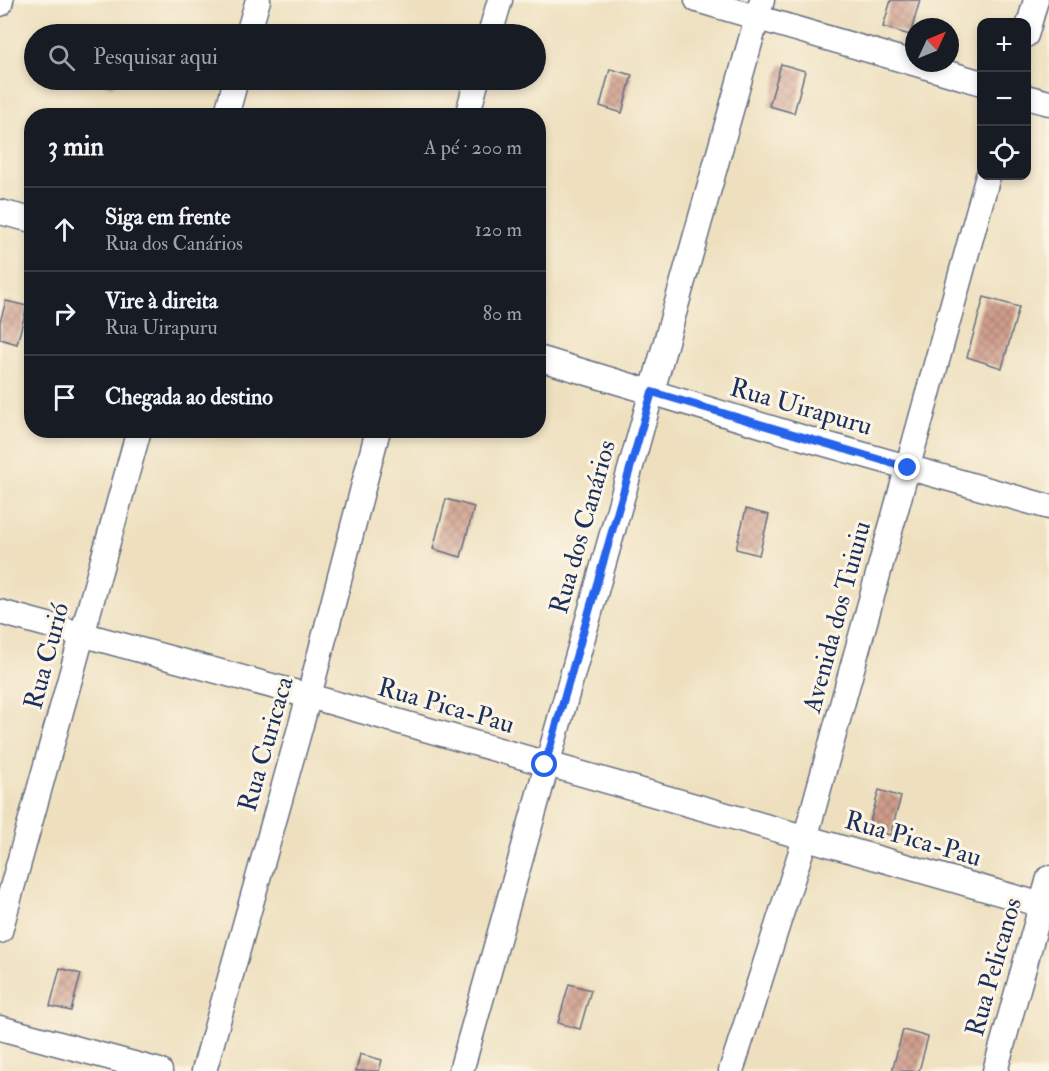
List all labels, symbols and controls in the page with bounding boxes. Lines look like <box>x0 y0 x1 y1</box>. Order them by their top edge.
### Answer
north arrow <box>905 18 959 72</box>
map controls <box>977 18 1031 180</box>
button: + <box>977 18 1031 72</box>
search box <box>24 24 546 90</box>
icon: search <box>45 41 78 74</box>
text: Pesquisar aqui <box>93 43 218 71</box>
button: − <box>977 72 1031 126</box>
button: locate <box>977 126 1031 180</box>
text: 3 min <box>48 131 104 163</box>
text: A pé · 200 m <box>424 135 522 160</box>
text: Siga em frente <box>105 203 230 231</box>
icon: ahead <box>48 213 81 246</box>
text: 120 m <box>475 217 522 242</box>
text: Rua dos Canários <box>105 231 243 256</box>
text: Vire à direita <box>105 287 218 315</box>
icon: right <box>48 297 81 330</box>
text: 80 m <box>483 301 522 326</box>
text: Rua Uirapuru <box>105 315 218 340</box>
street label: Rua Uirapuru <box>726 371 876 444</box>
icon: arrive <box>48 381 81 414</box>
text: Chegada ao destino <box>105 383 273 411</box>
street label: Rua dos Canários <box>543 436 623 618</box>
route end <box>894 454 920 480</box>
street label: Avenida dos Tuiuiu <box>796 518 878 717</box>
street label: Rua Curió <box>17 599 77 713</box>
street label: Rua Pica-Pau <box>374 671 518 741</box>
street label: Rua Curicaca <box>231 672 301 815</box>
route start <box>531 751 557 777</box>
street label: Rua Pica-Pau <box>841 804 985 874</box>
street label: Rua Pelicanos <box>959 894 1029 1040</box>

